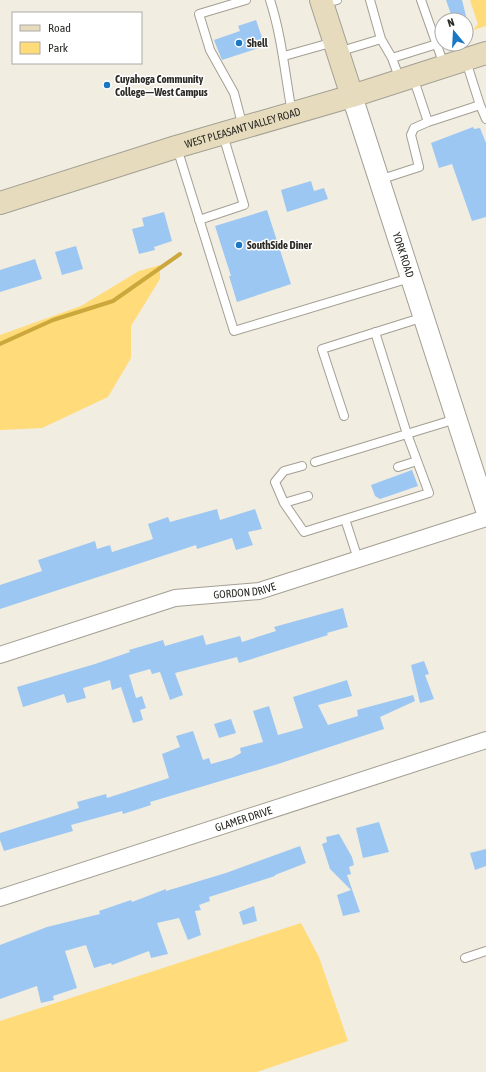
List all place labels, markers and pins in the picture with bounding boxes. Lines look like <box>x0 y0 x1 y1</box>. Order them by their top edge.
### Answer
place label: Shell <box>247 37 269 49</box>
marker: Shell <box>234 38 244 48</box>
place label: Cuyahoga Community College—West Campus <box>115 73 208 98</box>
marker: Cuyahoga Community College—West Campus <box>102 80 112 90</box>
place label: SouthSide Diner <box>247 239 312 251</box>
marker: SouthSide Diner <box>234 240 244 250</box>

